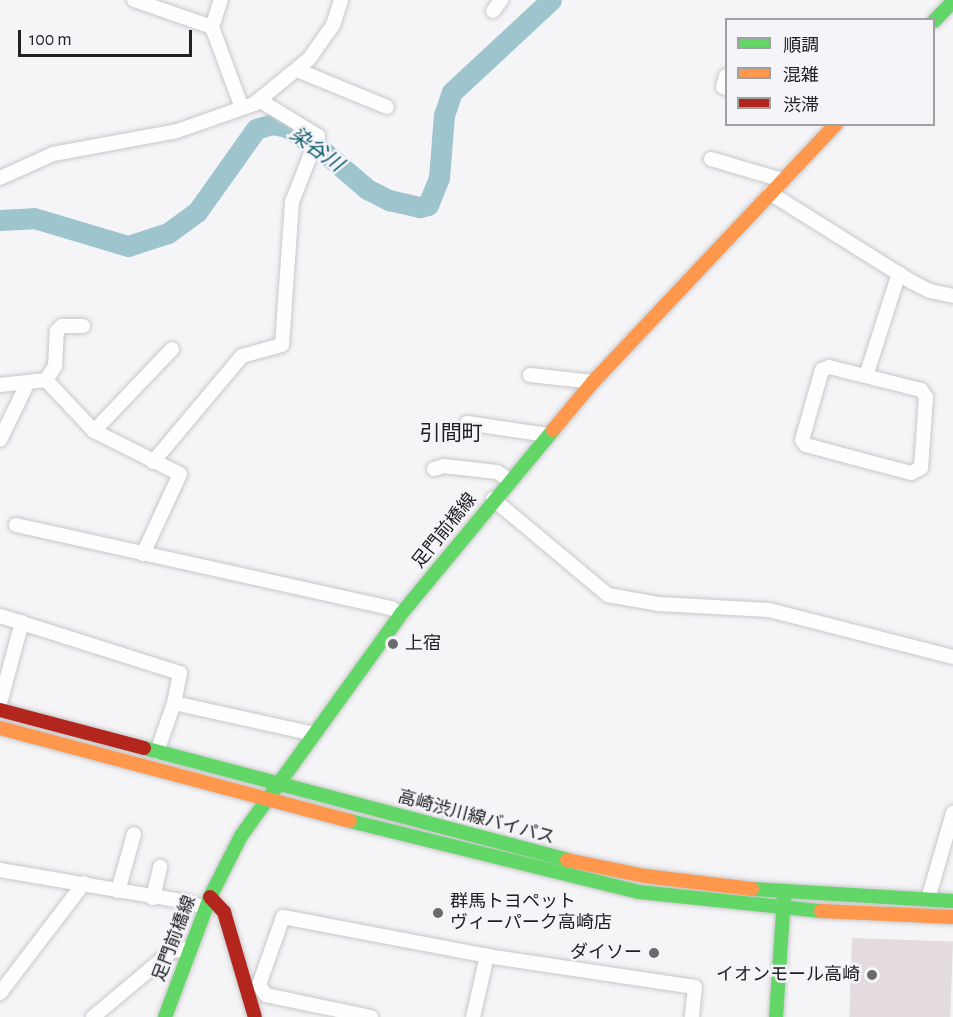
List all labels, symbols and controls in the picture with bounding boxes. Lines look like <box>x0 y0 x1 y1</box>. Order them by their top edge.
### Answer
scale bar <box>21 18 195 56</box>
legend <box>725 18 935 126</box>
text: 100 m <box>29 31 72 49</box>
text: 順調 <box>783 37 819 55</box>
text: 混雑 <box>783 67 819 85</box>
text: 渋滞 <box>783 97 819 115</box>
water label: 染谷川 <box>285 123 347 177</box>
district label: 引間町 <box>420 421 482 447</box>
street label: 足門前橋線 <box>408 489 482 573</box>
place label: 上宿 <box>405 633 441 655</box>
marker: 上宿 <box>386 637 400 651</box>
street label: 高崎渋川線バイパス <box>395 787 557 849</box>
place label: 群馬トヨペット ヴィーパーク高崎店 <box>450 892 612 934</box>
street label: 足門前橋線 <box>149 893 201 985</box>
marker: 群馬トヨペット ヴィーパーク高崎店 <box>431 906 445 920</box>
place label: ダイソー <box>570 942 642 964</box>
marker: ダイソー <box>647 946 661 960</box>
place label: イオンモール高崎 <box>716 964 860 986</box>
marker: イオンモール高崎 <box>865 968 879 982</box>

